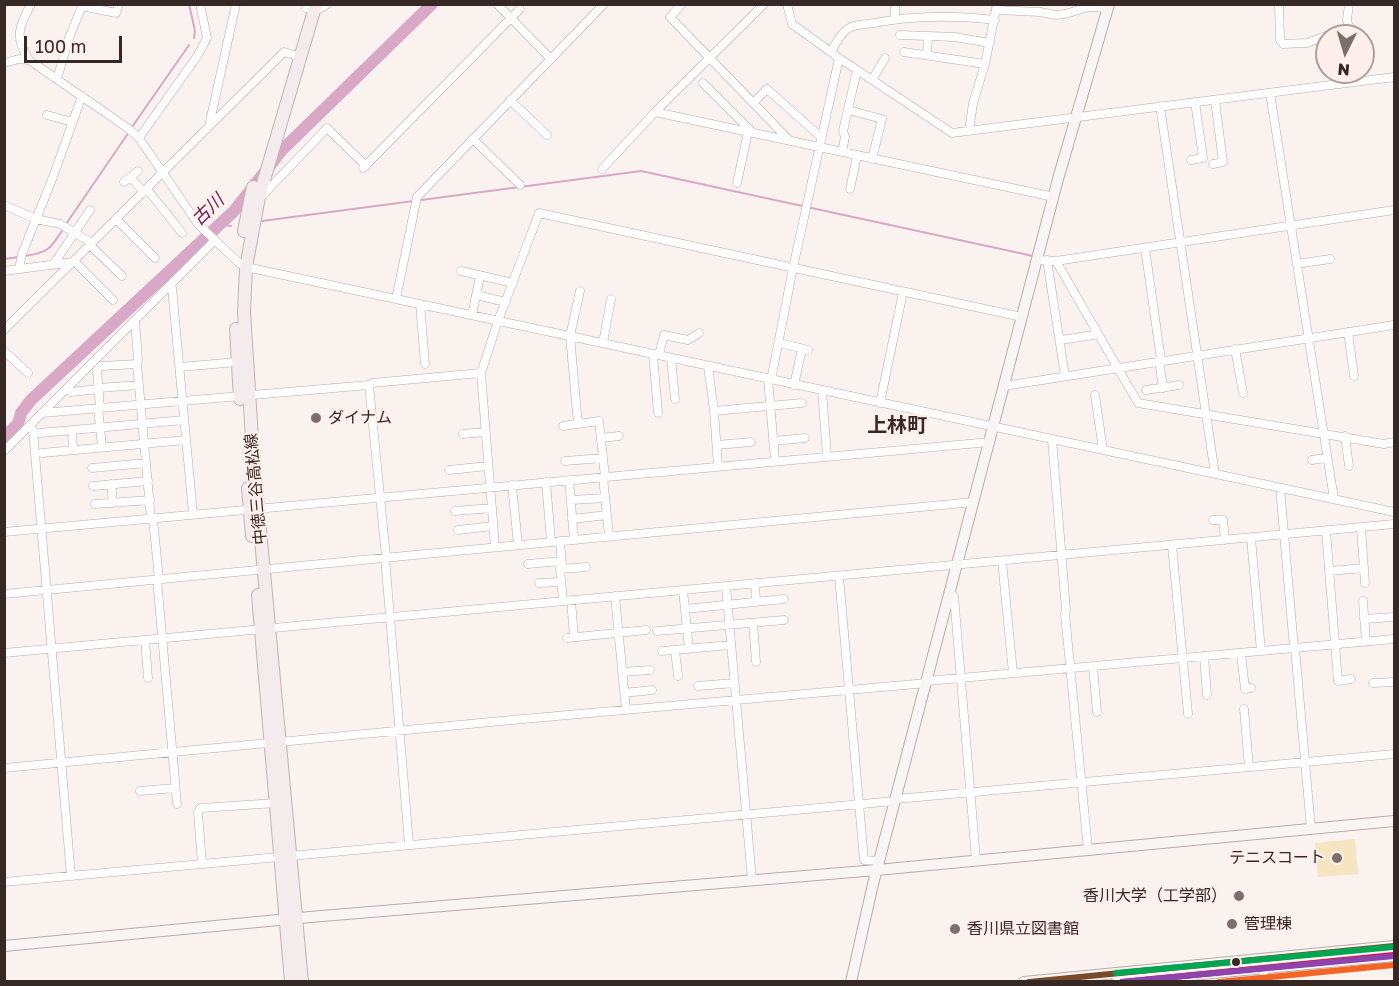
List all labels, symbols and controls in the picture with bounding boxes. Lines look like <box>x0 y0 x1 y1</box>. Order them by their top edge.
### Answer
scale bar <box>27 24 124 62</box>
north arrow <box>1315 24 1375 84</box>
text: 100 m <box>35 35 86 57</box>
text: N <box>1337 59 1351 80</box>
water label: 古川 <box>188 190 228 230</box>
place label: ダイナム <box>328 408 392 428</box>
marker: ダイナム <box>309 411 323 425</box>
district label: 上林町 <box>867 414 927 438</box>
street label: 中徳三谷高松線 <box>242 432 270 546</box>
place label: テニスコート <box>1229 848 1325 868</box>
marker: テニスコート <box>1330 851 1344 865</box>
place label: 香川大学（工学部） <box>1083 886 1227 906</box>
marker: 香川大学（工学部） <box>1232 889 1246 903</box>
place label: 管理棟 <box>1244 914 1292 934</box>
marker: 管理棟 <box>1225 917 1239 931</box>
place label: 香川県立図書館 <box>967 919 1079 939</box>
marker: 香川県立図書館 <box>948 922 962 936</box>
unlabelled marker <box>1230 956 1242 968</box>

